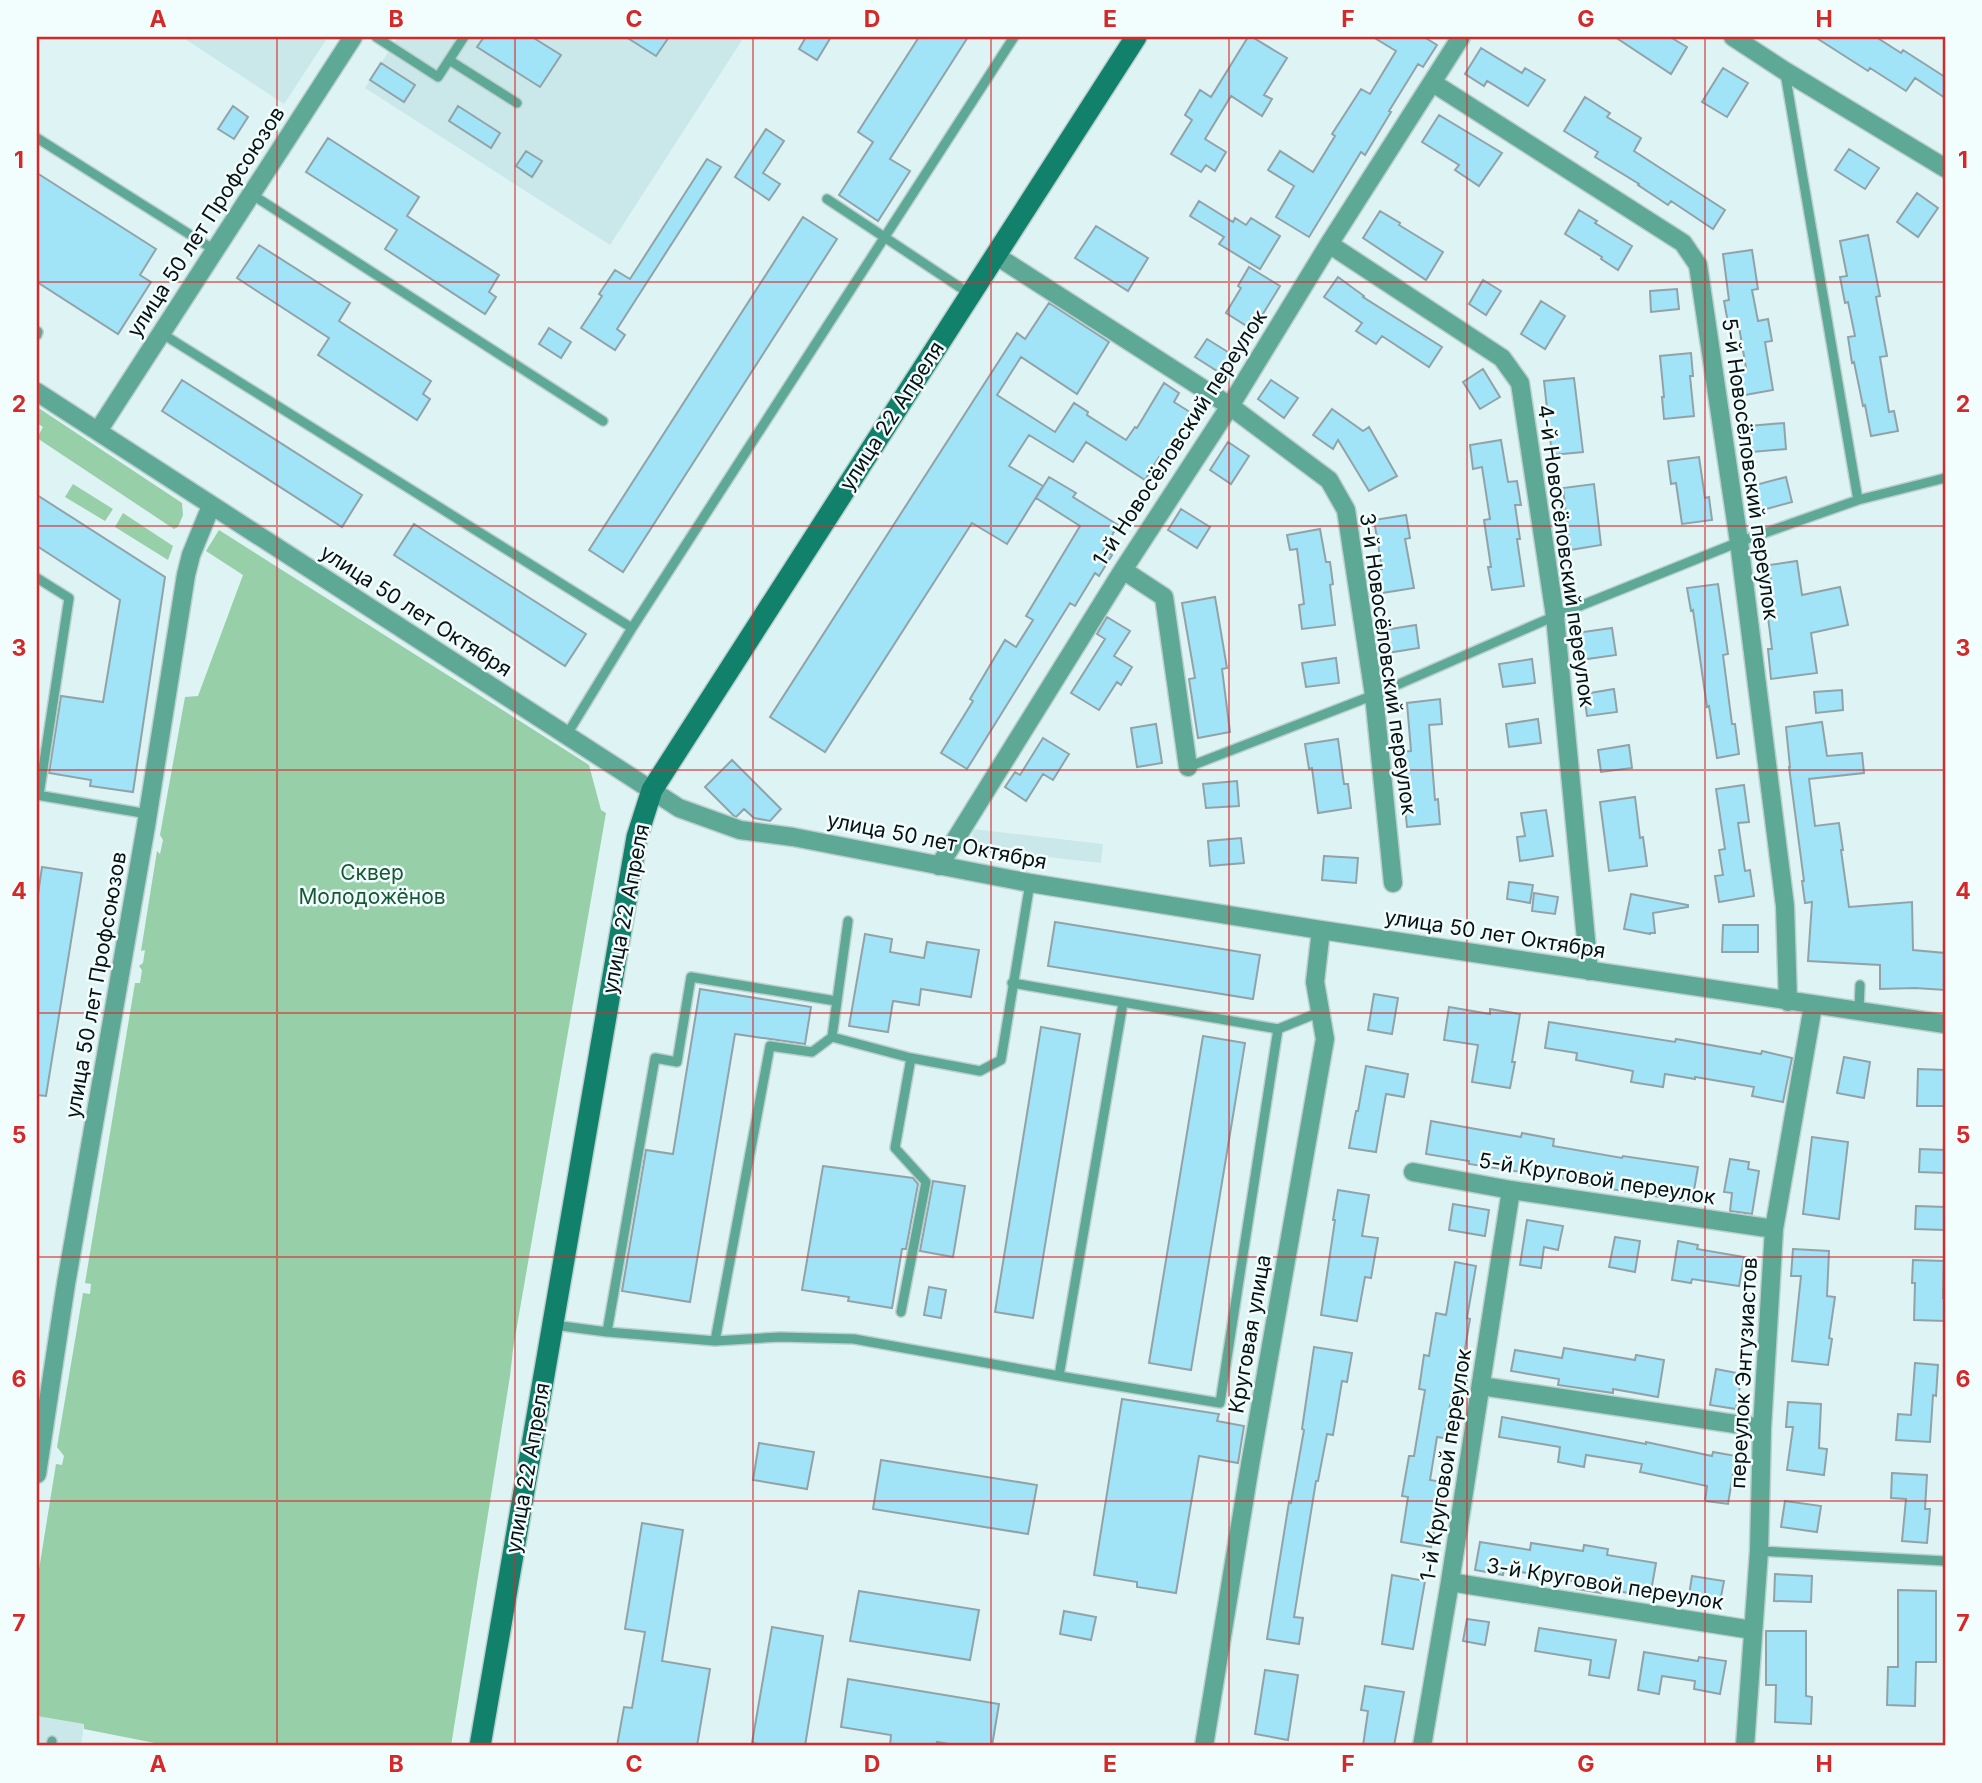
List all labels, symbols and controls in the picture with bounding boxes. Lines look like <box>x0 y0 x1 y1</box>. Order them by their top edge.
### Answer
text: A <box>149 5 167 33</box>
text: B <box>388 5 404 33</box>
text: C <box>625 5 643 33</box>
text: D <box>864 5 880 33</box>
text: E <box>1103 5 1117 33</box>
text: F <box>1341 5 1355 33</box>
text: G <box>1577 5 1595 33</box>
text: H <box>1815 5 1833 33</box>
street label: улица 50 лет Профсоюзов <box>122 102 290 342</box>
text: 1 <box>14 146 24 174</box>
text: 1 <box>1958 146 1968 174</box>
street label: 1-й Новосёловский переулок <box>1087 304 1272 570</box>
street label: 5-й Новосёловский переулок <box>1717 316 1784 622</box>
street label: улица 22 Апреля <box>834 336 949 495</box>
text: 2 <box>12 390 26 418</box>
text: 2 <box>1956 390 1970 418</box>
street label: 4-й Новосёловский переулок <box>1533 403 1600 709</box>
street label: 3-й Новосёловский переулок <box>1355 511 1422 817</box>
street label: улица 50 лет Октября <box>316 539 517 682</box>
text: 3 <box>12 634 26 662</box>
text: 3 <box>1956 634 1970 662</box>
street label: улица 50 лет Октября <box>825 807 1049 874</box>
street label: улица 22 Апреля <box>597 822 654 996</box>
street label: улица 50 лет Профсоюзов <box>60 850 131 1120</box>
park label: Сквер Молодожёнов <box>298 860 446 909</box>
text: 4 <box>11 877 27 905</box>
text: 4 <box>1955 877 1971 905</box>
street label: улица 50 лет Октября <box>1383 904 1607 963</box>
text: 5 <box>12 1121 26 1149</box>
text: 5 <box>1956 1121 1970 1149</box>
street label: 5-й Круговой переулок <box>1477 1147 1718 1210</box>
street label: Круговая улица <box>1223 1253 1276 1415</box>
street label: переулок Энтузиастов <box>1725 1257 1762 1489</box>
street label: 1-й Круговой переулок <box>1415 1346 1476 1583</box>
text: 6 <box>12 1365 26 1393</box>
text: 6 <box>1956 1365 1970 1393</box>
street label: улица 22 Апреля <box>500 1381 555 1555</box>
street label: 3-й Круговой переулок <box>1485 1552 1726 1615</box>
text: 7 <box>12 1609 26 1637</box>
text: 7 <box>1956 1609 1970 1637</box>
text: A <box>149 1750 167 1778</box>
text: B <box>388 1750 404 1778</box>
text: C <box>625 1750 643 1778</box>
text: D <box>864 1750 880 1778</box>
text: E <box>1103 1750 1117 1778</box>
text: F <box>1341 1750 1355 1778</box>
text: G <box>1577 1750 1595 1778</box>
text: H <box>1815 1750 1833 1778</box>

